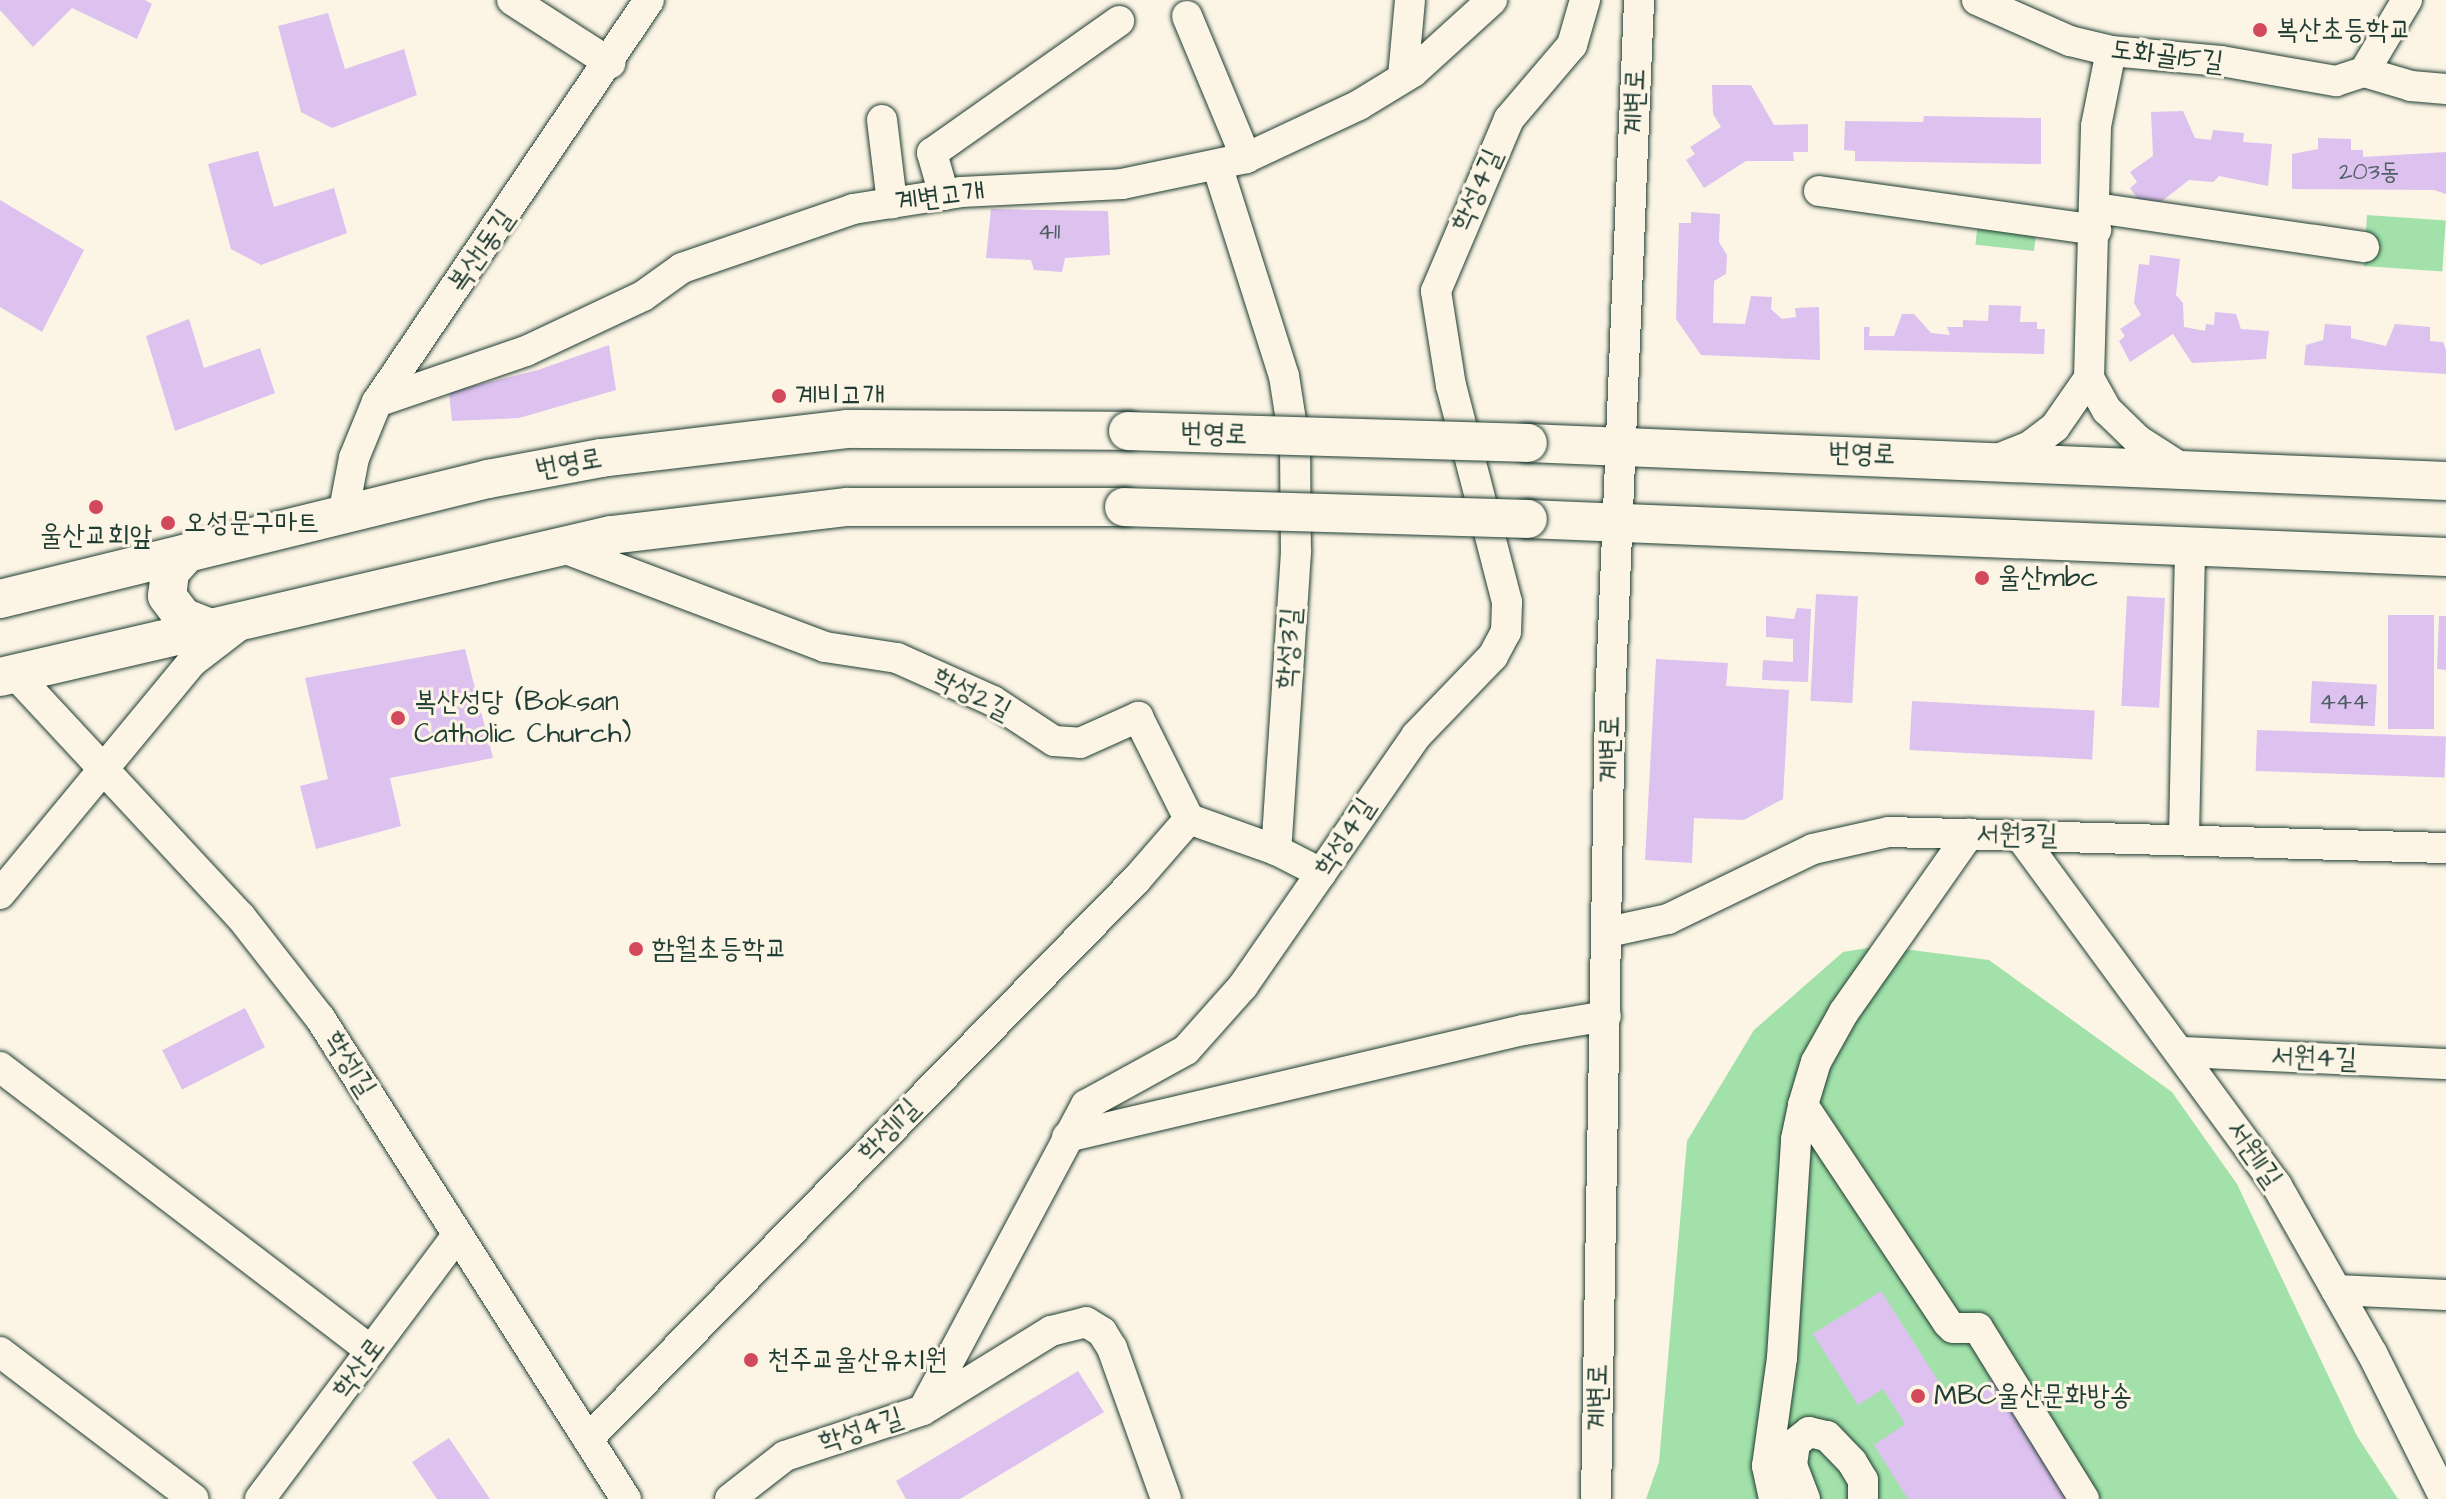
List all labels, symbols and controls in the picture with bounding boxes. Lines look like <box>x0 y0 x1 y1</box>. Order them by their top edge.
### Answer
place label: 복산초등학교 <box>2276 13 2411 47</box>
marker: 복산초등학교 <box>2251 21 2269 39</box>
street label: 도화골15길 <box>2109 32 2225 80</box>
street label: 계변로 <box>1617 68 1653 136</box>
street label: 학성4길 <box>1444 144 1510 236</box>
house number: 203동 <box>2339 159 2399 187</box>
street label: 계변고개 <box>893 175 987 219</box>
street label: 복산1동길 <box>440 203 522 299</box>
house number: 411 <box>1038 219 1060 247</box>
place label: 계비고개 <box>795 379 885 413</box>
marker: 계비고개 <box>770 387 788 405</box>
street label: 번영로 <box>1180 416 1248 452</box>
street label: 번영로 <box>1828 436 1896 472</box>
street label: 번영로 <box>533 442 605 486</box>
marker: 울산교회앞 <box>87 498 105 516</box>
place label: 오성문구마트 <box>184 506 319 540</box>
marker: 오성문구마트 <box>159 514 177 532</box>
place label: 울산교회앞 <box>40 519 152 553</box>
place label: 울산mbc <box>1998 561 2098 595</box>
marker: 울산mbc <box>1973 569 1991 587</box>
street label: 학성3길 <box>1269 606 1309 690</box>
street label: 학성2길 <box>927 660 1017 728</box>
place label: 복산성당 (Boksan Catholic Church) <box>414 685 631 751</box>
house number: 444 <box>2319 689 2369 717</box>
marker: 복산성당 (Boksan Catholic Church) <box>389 709 407 727</box>
street label: 계변로 <box>1593 715 1627 783</box>
street label: 학성4길 <box>1307 792 1383 882</box>
street label: 서원3길 <box>1976 817 2058 853</box>
place label: 함월초등학교 <box>652 932 787 966</box>
marker: 함월초등학교 <box>627 940 645 958</box>
street label: 학성1길 <box>317 1025 383 1103</box>
street label: 서원4길 <box>2270 1040 2358 1076</box>
street label: 학성11길 <box>851 1091 927 1169</box>
street label: 서원11길 <box>2219 1114 2289 1194</box>
street label: 학산로 <box>325 1331 393 1405</box>
place label: 천주교울산유치원 <box>767 1343 947 1377</box>
marker: 천주교울산유치원 <box>742 1351 760 1369</box>
street label: 계변로 <box>1581 1363 1615 1431</box>
place label: MBC울산문화방송 <box>1934 1379 2132 1413</box>
marker: MBC울산문화방송 <box>1909 1387 1927 1405</box>
street label: 학성4길 <box>815 1401 907 1459</box>

